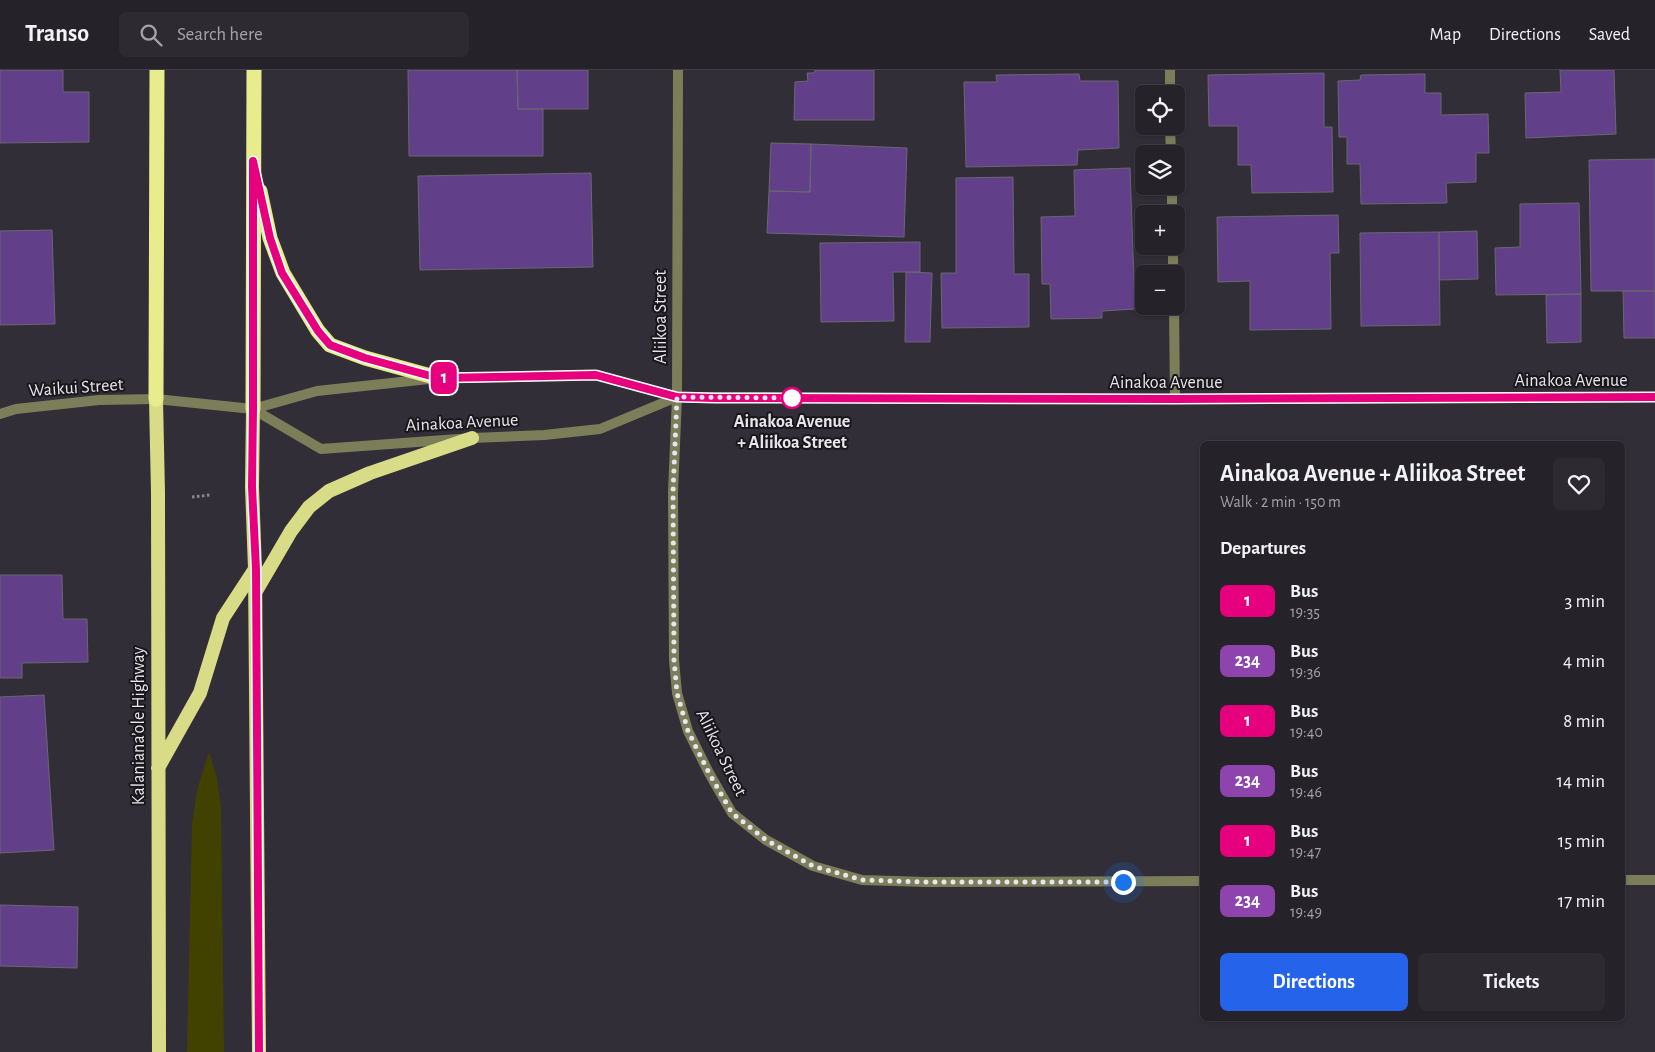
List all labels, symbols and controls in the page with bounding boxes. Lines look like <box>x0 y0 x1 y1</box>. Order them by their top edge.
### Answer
search box <box>119 12 469 57</box>
icon: search <box>137 21 165 49</box>
text: Transo <box>25 22 89 46</box>
text: Search here <box>177 25 263 44</box>
text: Map <box>1430 26 1461 44</box>
text: Directions <box>1489 26 1561 44</box>
text: Saved <box>1589 26 1630 44</box>
map controls <box>1135 85 1185 315</box>
button: locate <box>1135 85 1185 135</box>
button: layers <box>1135 145 1185 195</box>
button: + <box>1135 205 1185 255</box>
button: − <box>1135 265 1185 315</box>
street label: Aliikoa Street <box>652 270 670 364</box>
line badge: 1 <box>428 362 460 394</box>
text: 1 <box>441 369 447 387</box>
street label: Ainakoa Avenue <box>1515 372 1627 390</box>
street label: Ainakoa Avenue <box>1110 374 1222 392</box>
street label: Waikui Street <box>28 376 124 400</box>
marker: Ainakoa Avenue + Aliikoa Street <box>781 387 803 409</box>
street label: Ainakoa Avenue <box>405 411 519 435</box>
place label: Ainakoa Avenue + Aliikoa Street <box>734 413 850 452</box>
button: heart <box>1553 458 1605 510</box>
text: Ainakoa Avenue + Aliikoa Street <box>1220 462 1525 486</box>
text: Walk · 2 min · 150 m <box>1220 494 1341 510</box>
text: Departures <box>1220 539 1306 558</box>
text: Bus <box>1290 582 1318 601</box>
text: 1 <box>1244 592 1251 610</box>
text: 3 min <box>1564 592 1605 611</box>
text: 19:35 <box>1290 604 1320 620</box>
text: Bus <box>1290 642 1318 661</box>
street label: Kalaniana’ole Highway <box>130 646 148 805</box>
text: 234 <box>1235 652 1260 670</box>
text: 4 min <box>1563 652 1605 671</box>
text: 19:36 <box>1290 664 1321 680</box>
text: Bus <box>1290 702 1318 721</box>
street label: Aliikoa Street <box>692 707 750 799</box>
text: 1 <box>1244 712 1251 730</box>
text: 8 min <box>1563 712 1605 731</box>
text: 19:40 <box>1290 724 1323 740</box>
text: Bus <box>1290 762 1318 781</box>
text: 234 <box>1235 772 1260 790</box>
text: 14 min <box>1557 772 1605 791</box>
text: 19:46 <box>1290 784 1322 800</box>
text: Bus <box>1290 822 1318 841</box>
text: 1 <box>1244 832 1251 850</box>
text: 15 min <box>1558 832 1605 851</box>
text: 19:47 <box>1290 844 1321 860</box>
your location <box>1111 870 1136 895</box>
text: Bus <box>1290 882 1318 901</box>
text: 234 <box>1235 892 1260 910</box>
text: 17 min <box>1558 892 1605 911</box>
text: 19:49 <box>1290 904 1322 920</box>
button: Directions <box>1220 953 1408 1011</box>
button: Tickets <box>1418 953 1605 1011</box>

